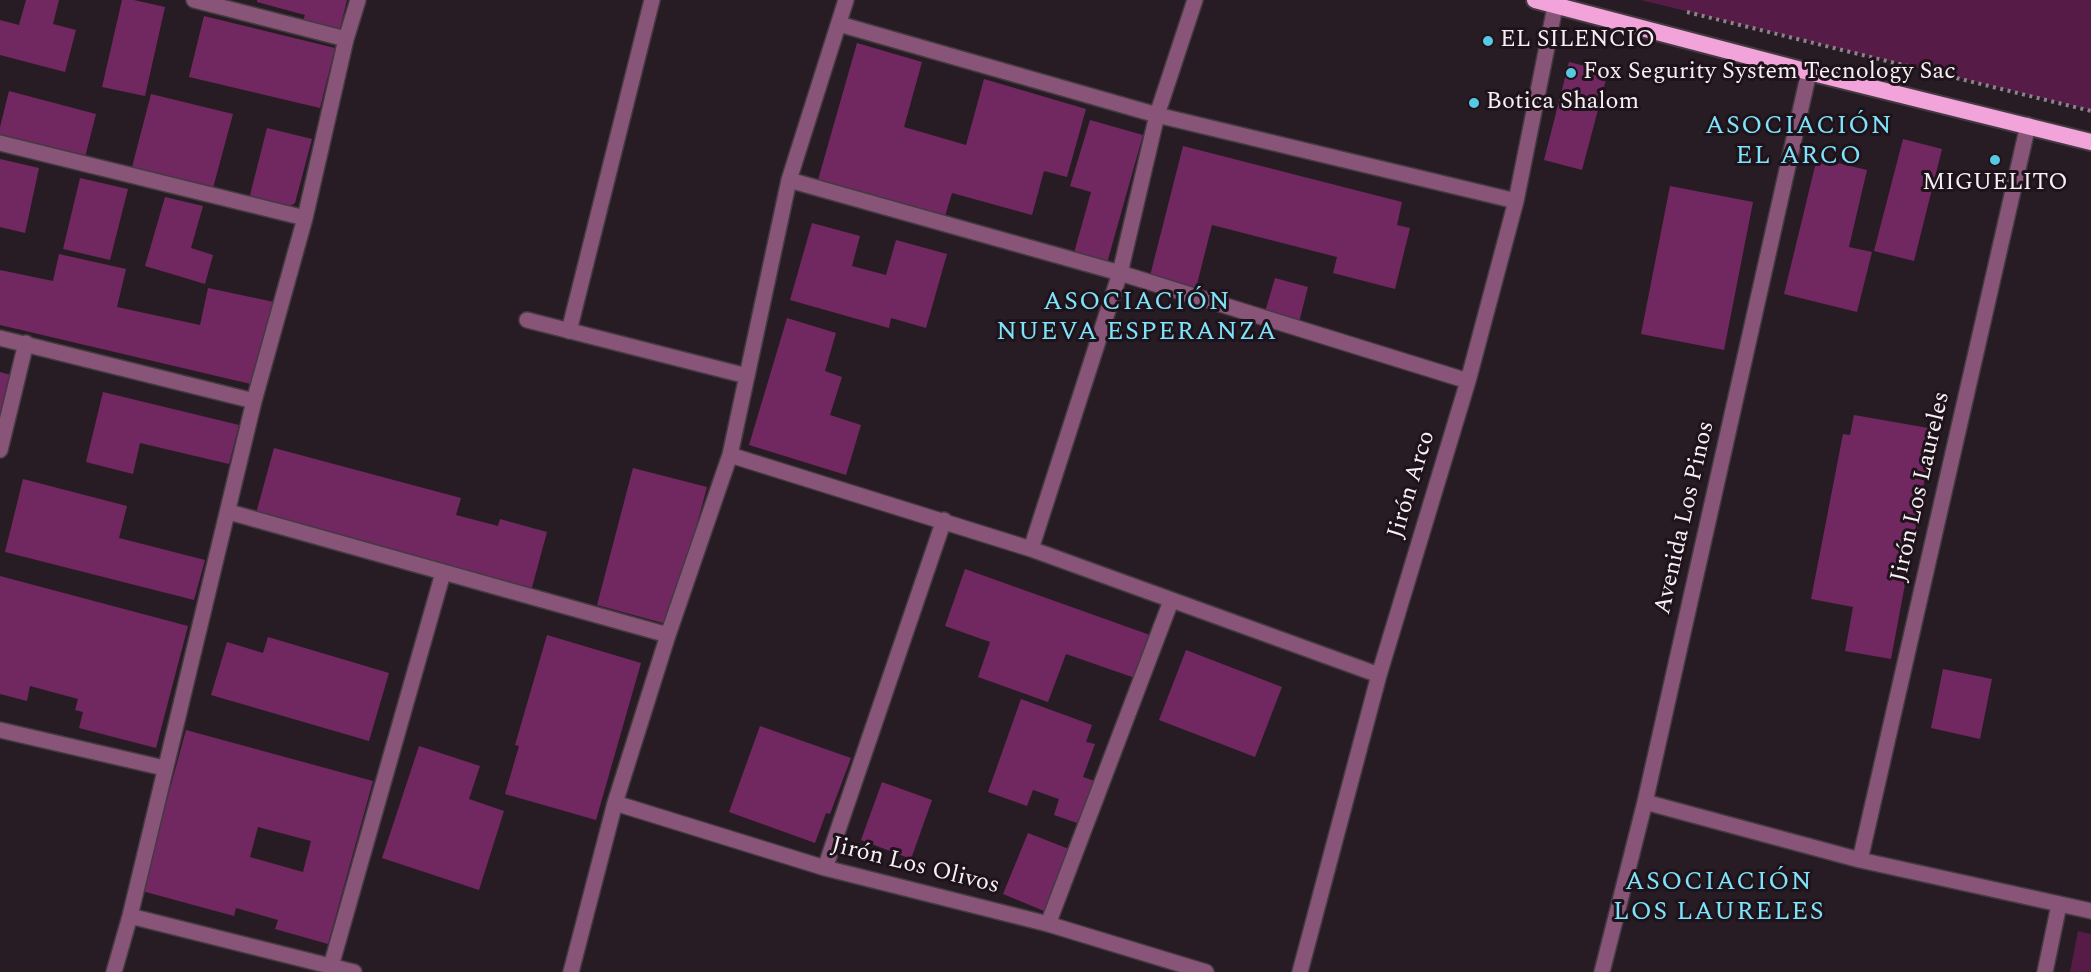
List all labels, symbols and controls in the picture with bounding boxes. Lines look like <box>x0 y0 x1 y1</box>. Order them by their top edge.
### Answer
place label: EL SILENCIO <box>1500 27 1655 55</box>
marker: EL SILENCIO <box>1481 34 1495 48</box>
place label: Fox Segurity System Tecnology Sac <box>1583 59 1956 87</box>
marker: Fox Segurity System Tecnology Sac <box>1564 66 1578 80</box>
place label: Botica Shalom <box>1486 89 1639 117</box>
marker: Botica Shalom <box>1467 96 1481 110</box>
district label: ASOCIACIÓN EL ARCO <box>1705 112 1893 174</box>
marker: MIGUELITO <box>1988 153 2002 167</box>
place label: MIGUELITO <box>1922 170 2068 198</box>
district label: ASOCIACIÓN NUEVA ESPERANZA <box>996 288 1278 350</box>
street label: Jirón Los Laureles <box>1886 389 1958 585</box>
street label: Avenida Los Pinos <box>1650 419 1722 617</box>
street label: Jirón Arco <box>1383 428 1443 542</box>
street label: Jirón Los Olivos <box>828 832 1002 902</box>
district label: ASOCIACIÓN LOS LAURELES <box>1613 868 1825 930</box>

